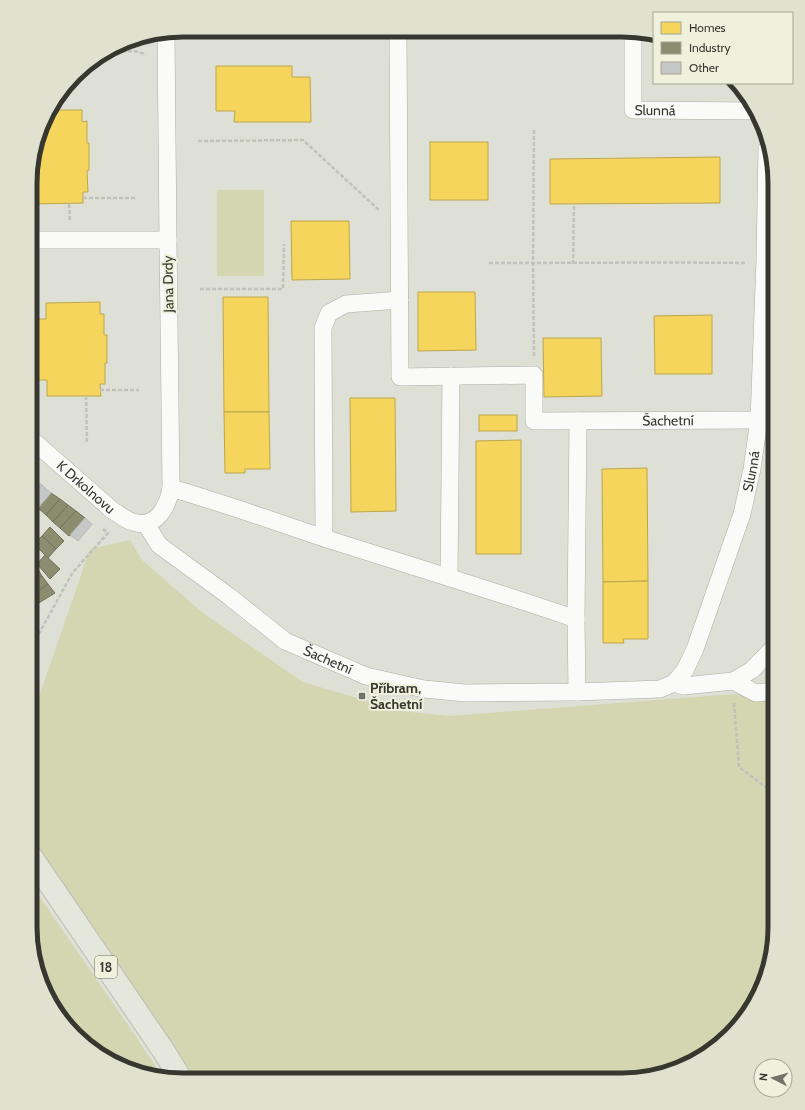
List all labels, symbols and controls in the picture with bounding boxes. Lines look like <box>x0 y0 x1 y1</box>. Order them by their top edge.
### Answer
legend <box>653 12 793 84</box>
text: Homes <box>689 20 726 35</box>
text: Industry <box>689 40 730 55</box>
text: Other <box>689 60 719 75</box>
street label: Slunná <box>634 101 676 119</box>
street label: Jana Drdy <box>159 255 178 314</box>
street label: Šachetní <box>642 411 694 430</box>
street label: Slunná <box>738 449 764 493</box>
street label: K Drkolnovu <box>53 457 119 518</box>
street label: Šachetní <box>301 641 355 678</box>
place label: Příbram, Šachetní <box>370 679 423 713</box>
marker: Příbram, Šachetní <box>357 691 367 701</box>
road number: 18 <box>95 956 117 978</box>
north arrow <box>753 1058 793 1098</box>
text: N <box>756 1072 770 1082</box>

